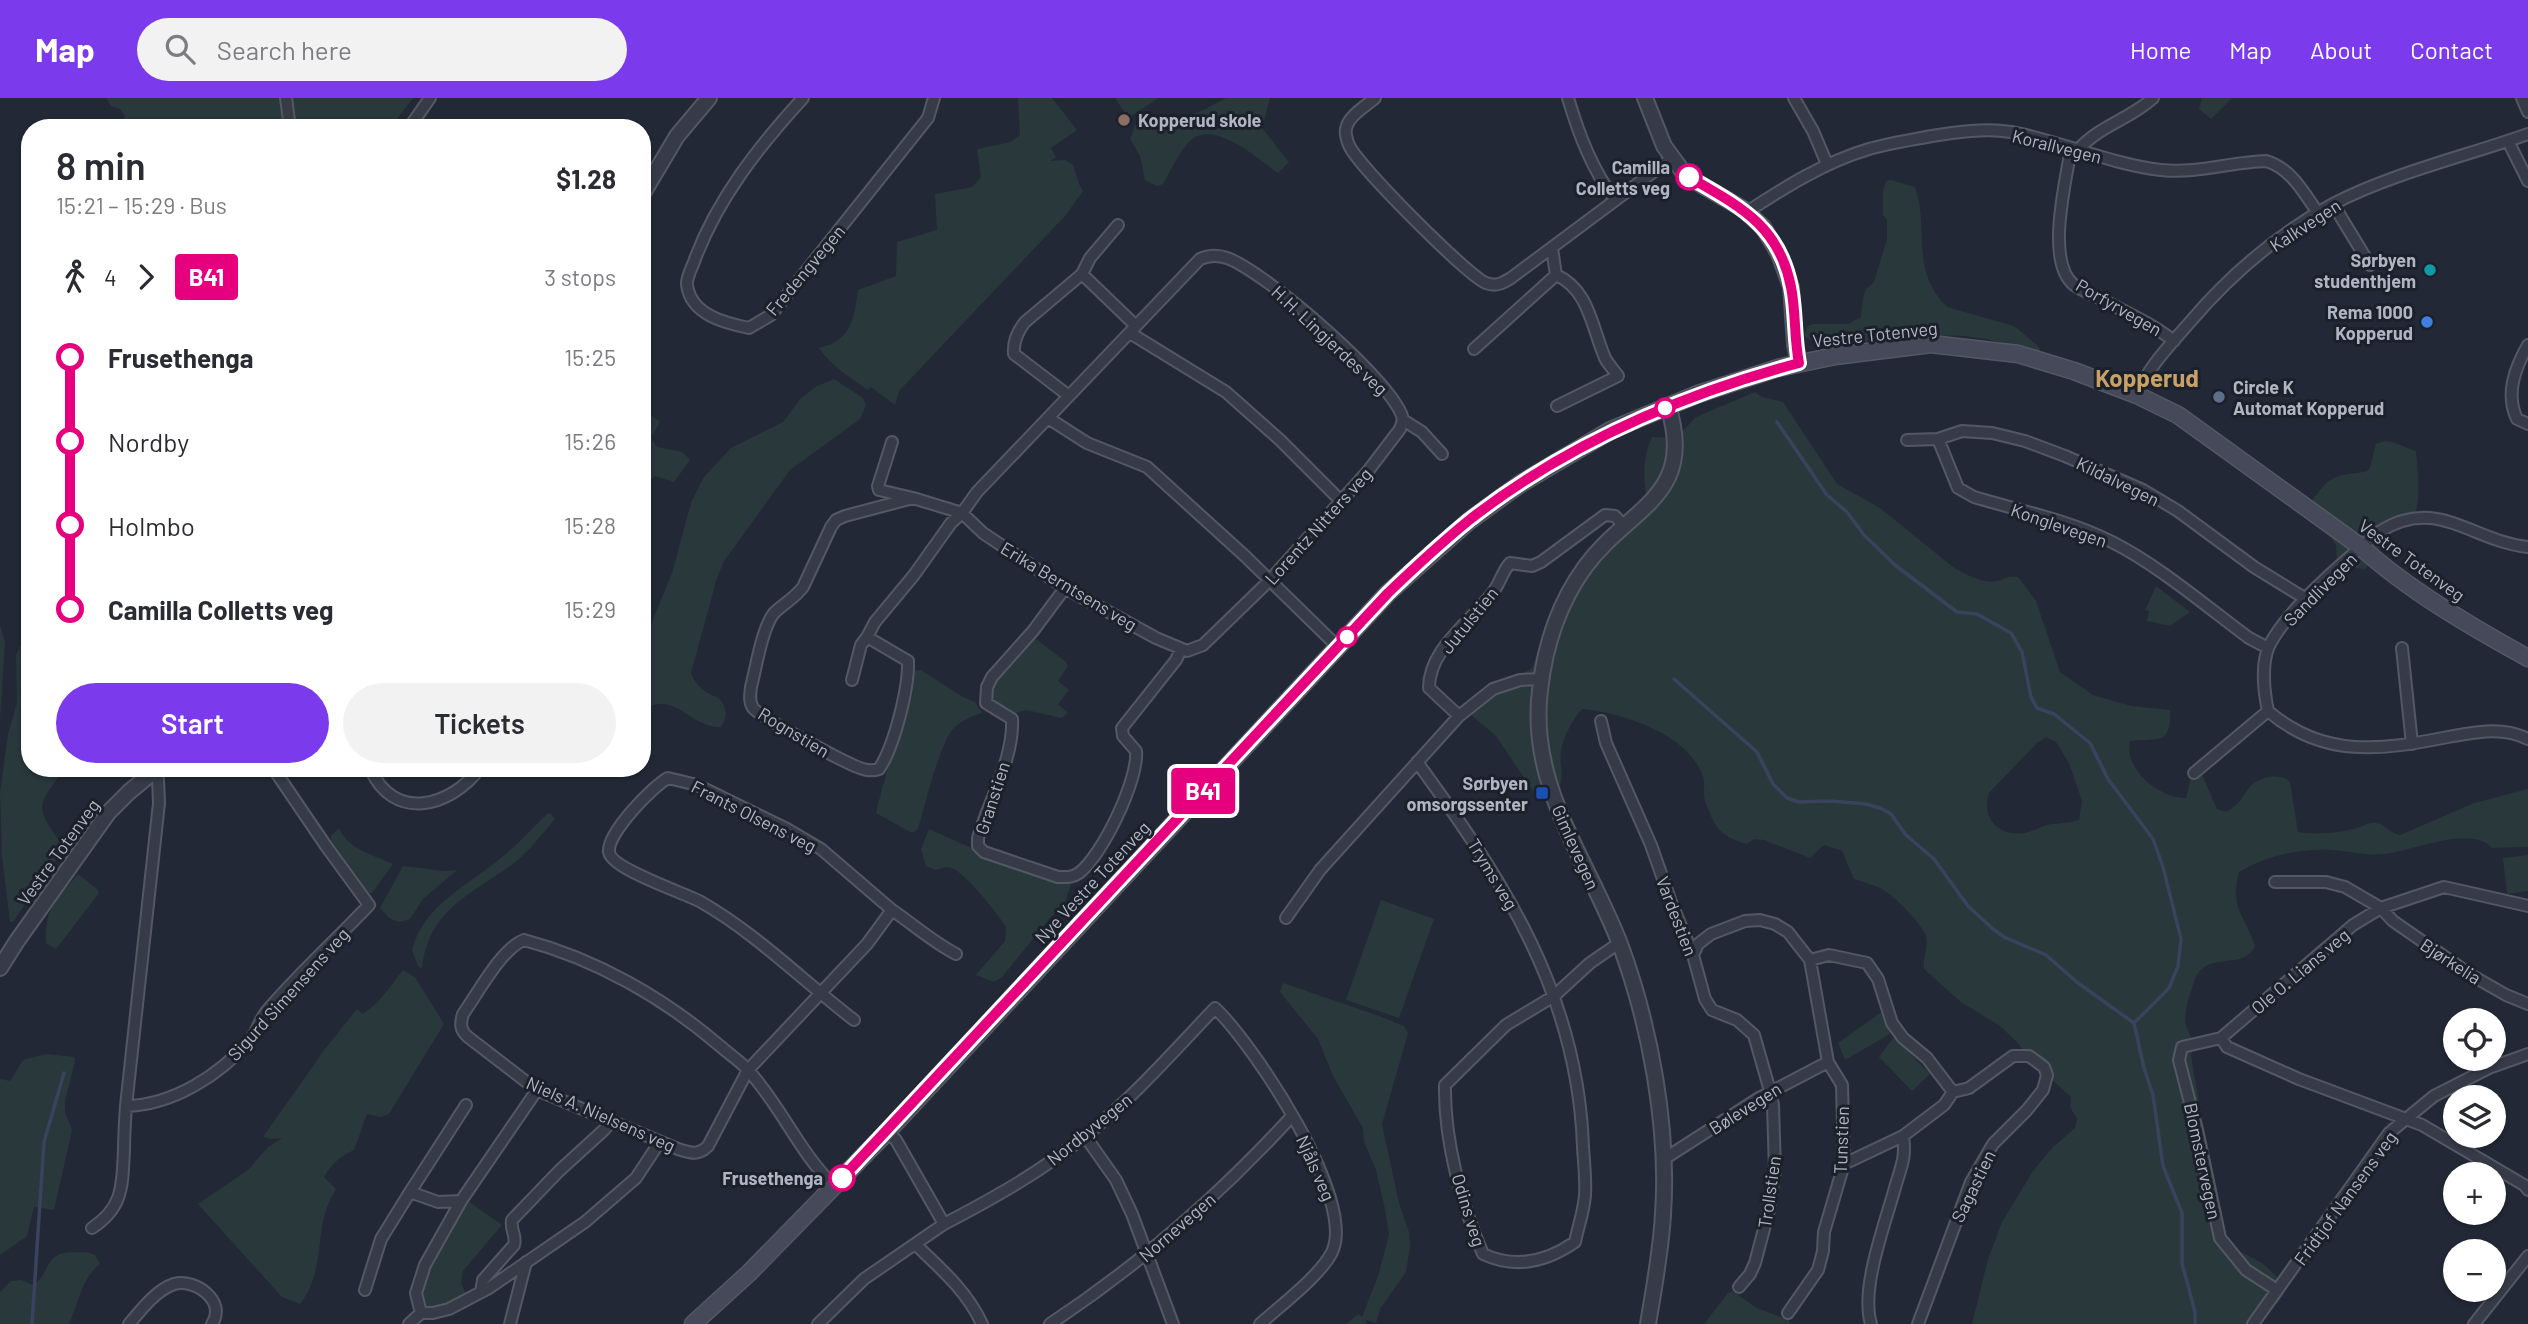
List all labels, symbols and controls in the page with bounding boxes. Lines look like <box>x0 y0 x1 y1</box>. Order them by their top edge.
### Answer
search box <box>137 18 627 81</box>
text: Map <box>35 29 95 69</box>
icon: search <box>161 30 199 68</box>
text: Search here <box>217 34 352 65</box>
text: Home <box>2130 35 2191 64</box>
text: Map <box>2229 35 2272 64</box>
text: About <box>2310 35 2372 64</box>
text: Contact <box>2410 35 2493 64</box>
place label: Kopperud skole <box>1138 109 1262 131</box>
marker: Kopperud skole <box>1116 112 1132 128</box>
street label: Korallvegen <box>2010 124 2104 168</box>
text: 8 min <box>56 142 146 188</box>
place label: Camilla Colletts veg <box>1576 156 1670 199</box>
text: $1.28 <box>556 163 616 194</box>
marker: Camilla Colletts veg <box>1676 164 1702 190</box>
text: 15:21 – 15:29 · Bus <box>56 191 227 219</box>
street label: Kalkvegen <box>2265 194 2345 256</box>
street label: Fredengvegen <box>761 220 849 320</box>
place label: Sørbyen studenthjem <box>2314 249 2416 292</box>
icon: walk <box>56 258 94 296</box>
icon: forward <box>127 258 165 296</box>
text: B41 <box>189 262 224 291</box>
marker: Sørbyen studenthjem <box>2422 262 2438 278</box>
text: 4 <box>104 263 117 291</box>
text: 3 stops <box>544 263 616 291</box>
street label: Porfyrvegen <box>2072 274 2166 340</box>
street label: H.H. Lingjerdes veg <box>1267 281 1393 399</box>
place label: Rema 1000 Kopperud <box>2327 301 2413 344</box>
marker: Rema 1000 Kopperud <box>2419 314 2435 330</box>
street label: Vestre Totenveg <box>1811 316 1939 352</box>
text: Frusethenga <box>108 342 254 373</box>
text: 15:25 <box>564 343 616 371</box>
district label: Kopperud <box>2095 363 2199 392</box>
place label: Circle K Automat Kopperud <box>2233 376 2384 419</box>
marker: Circle K Automat Kopperud <box>2211 389 2227 405</box>
unlabelled marker <box>1655 398 1675 418</box>
text: Nordby <box>108 426 189 457</box>
text: 15:26 <box>564 427 616 455</box>
street label: Kildalvegen <box>2073 451 2163 511</box>
street label: Lorentz Nitters veg <box>1260 463 1376 589</box>
street label: Konglevegen <box>2008 498 2110 552</box>
text: Holmbo <box>108 510 195 541</box>
text: 15:28 <box>564 511 616 539</box>
street label: Vestre Totenveg <box>2355 514 2469 606</box>
street label: Erika Berntsens veg <box>997 537 1141 635</box>
street label: Sandlivegen <box>2279 548 2361 630</box>
street label: Jutulstien <box>1435 582 1503 658</box>
text: Camilla Colletts veg <box>108 594 334 625</box>
text: 15:29 <box>564 595 616 623</box>
unlabelled marker <box>1337 627 1357 647</box>
button: Start <box>56 683 329 763</box>
button: Tickets <box>343 683 616 763</box>
street label: Rognstien <box>754 702 834 762</box>
street label: Granstien <box>970 759 1014 837</box>
line badge: B41 <box>1163 768 1243 814</box>
place label: Sørbyen omsorgssenter <box>1406 772 1528 815</box>
street label: Frants Olsens veg <box>688 775 820 857</box>
text: B41 <box>1185 776 1221 805</box>
marker: Sørbyen omsorgssenter <box>1534 785 1550 801</box>
street label: Vestre Totenveg <box>12 795 104 909</box>
street label: Gimlevegen <box>1547 801 1605 893</box>
street label: Nye Vestre Totenveg <box>1030 816 1154 948</box>
street label: Tryms veg <box>1463 834 1523 914</box>
street label: Vardestien <box>1652 873 1702 959</box>
street label: Sigurd Simensens veg <box>223 923 353 1065</box>
street label: Ole O. Lians veg <box>2246 923 2354 1019</box>
street label: Bjørkelia <box>2417 933 2485 989</box>
map controls <box>2443 1008 2506 1302</box>
button: locate <box>2443 1008 2506 1071</box>
street label: Niels A. Nielsens veg <box>523 1071 679 1157</box>
street label: Bølevegen <box>1705 1077 1785 1139</box>
button: layers <box>2443 1085 2506 1148</box>
street label: Nordbyvegen <box>1042 1088 1136 1170</box>
street label: Blomstervegen <box>2180 1101 2226 1221</box>
street label: Tunstien <box>1829 1106 1853 1174</box>
street label: Fridtjof Nansens veg <box>2289 1127 2401 1269</box>
street label: Njåls veg <box>1292 1132 1340 1204</box>
street label: Sagastien <box>1946 1146 2000 1226</box>
street label: Trollstien <box>1753 1154 1785 1230</box>
button: + <box>2443 1162 2506 1225</box>
marker: Frusethenga <box>829 1165 855 1191</box>
place label: Frusethenga <box>722 1167 823 1189</box>
street label: Odins veg <box>1448 1171 1490 1249</box>
street label: Nornevegen <box>1134 1188 1220 1266</box>
button: − <box>2443 1239 2506 1302</box>

